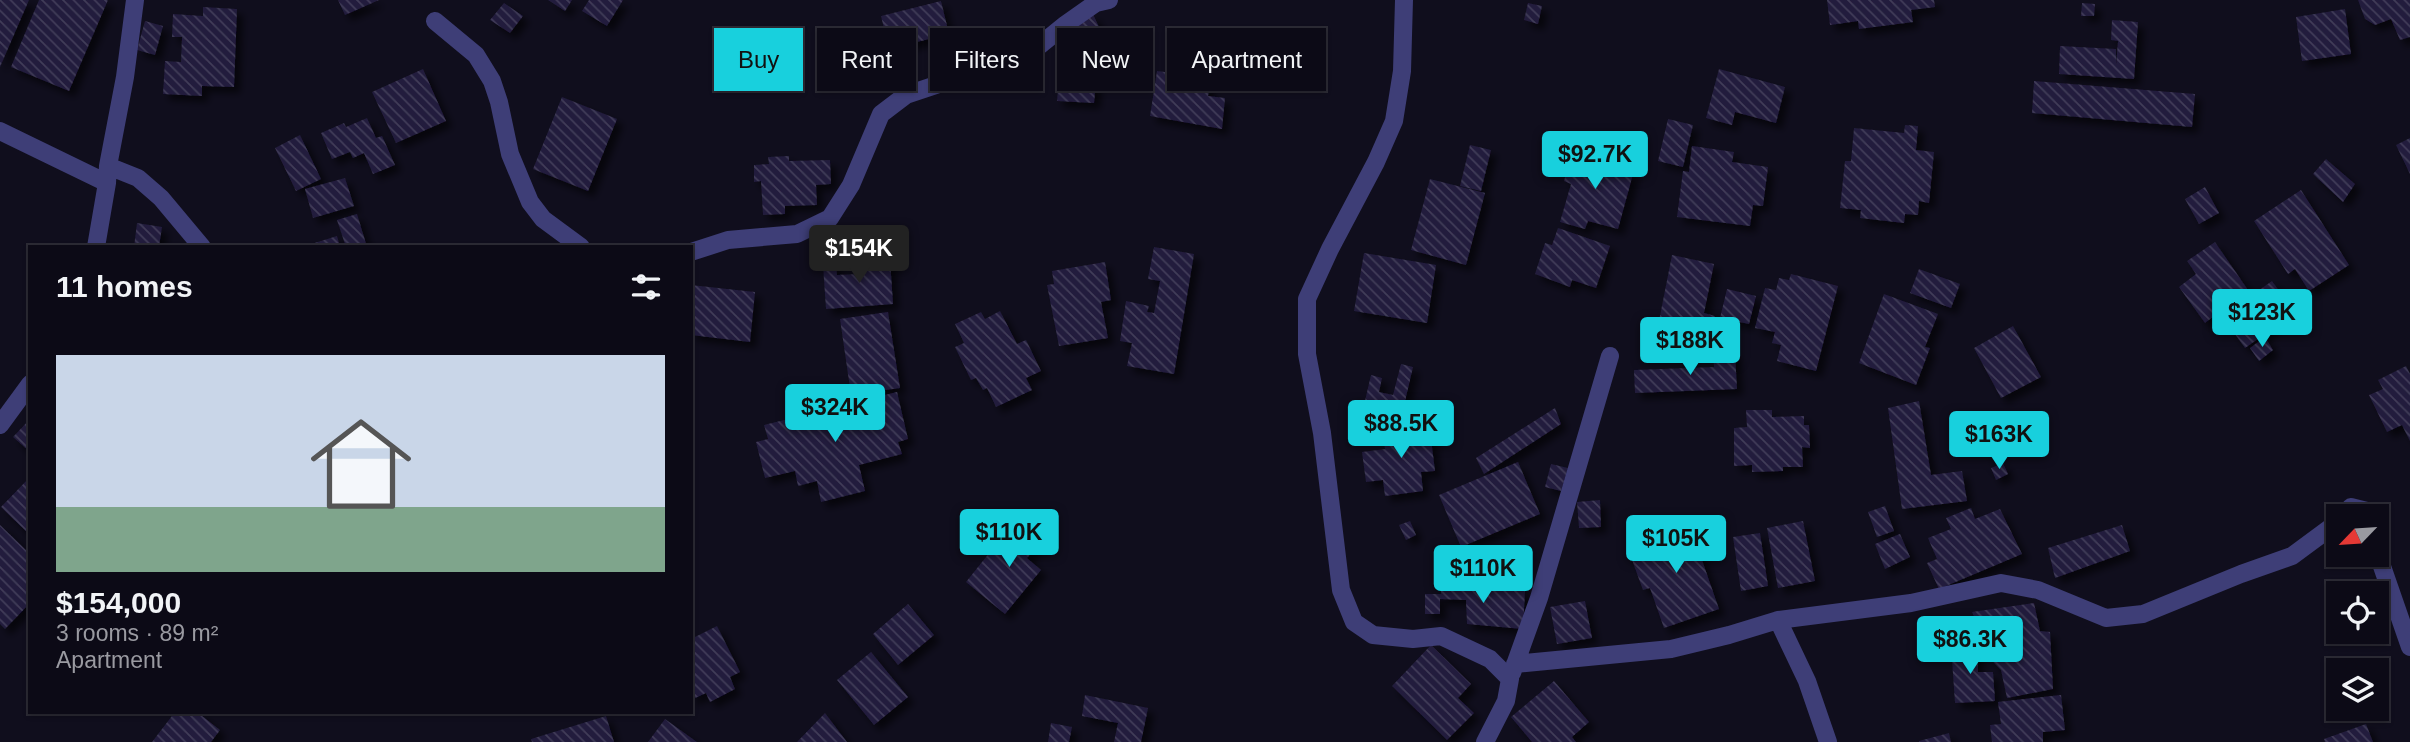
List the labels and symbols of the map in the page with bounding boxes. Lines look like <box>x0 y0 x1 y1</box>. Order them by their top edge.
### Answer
pin: $92.7K <box>1538 132 1652 191</box>
pin: $154K <box>810 226 908 285</box>
pin: $123K <box>2213 290 2311 349</box>
pin: $188K <box>1641 318 1739 377</box>
pin: $324K <box>786 384 884 444</box>
pin: $88.5K <box>1344 400 1458 460</box>
pin: $163K <box>1950 412 2048 471</box>
north arrow <box>2326 504 2389 567</box>
pin: $110K <box>960 510 1058 569</box>
pin: $105K <box>1627 516 1725 575</box>
pin: $110K <box>1434 546 1532 605</box>
pin: $86.3K <box>1913 616 2027 676</box>

